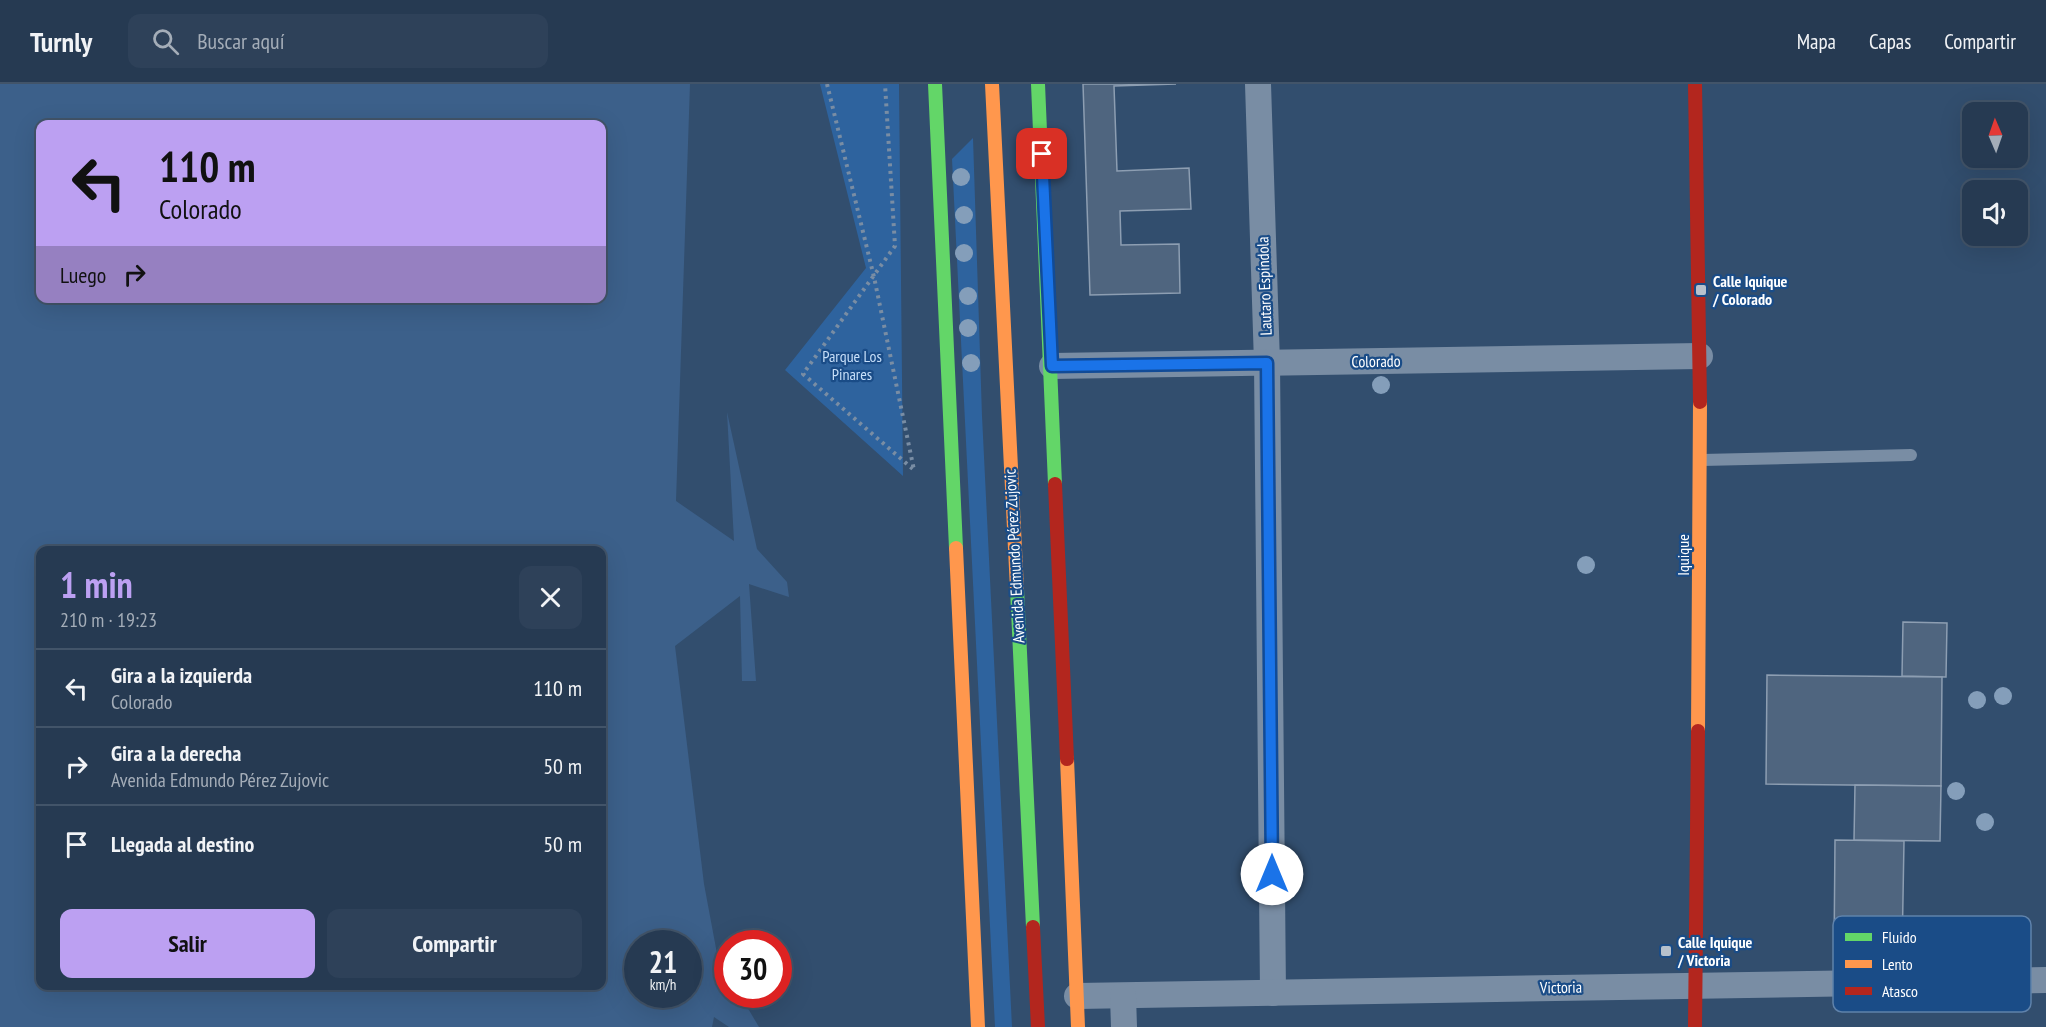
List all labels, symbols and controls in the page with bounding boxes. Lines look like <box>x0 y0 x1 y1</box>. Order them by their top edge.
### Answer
search box <box>128 14 548 68</box>
text: Turnly <box>30 23 92 60</box>
icon: search <box>149 25 182 58</box>
text: Buscar aquí <box>197 27 284 55</box>
text: Mapa <box>1797 28 1836 55</box>
text: Capas <box>1869 28 1911 55</box>
text: Compartir <box>1944 28 2016 55</box>
north arrow <box>1962 102 2028 168</box>
map controls <box>1962 102 2028 246</box>
pin <box>1016 128 1067 179</box>
icon: arrive <box>1025 137 1058 170</box>
text: 110 m <box>159 139 256 194</box>
icon: left <box>60 144 138 222</box>
button: sound <box>1962 180 2028 246</box>
text: Colorado <box>159 192 242 226</box>
street label: Lautaro Espíndola <box>1252 236 1276 336</box>
icon: right <box>118 258 151 291</box>
text: Luego <box>60 261 106 289</box>
place label: Calle Iquique / Colorado <box>1712 271 1788 309</box>
marker: Calle Iquique / Colorado <box>1694 283 1708 297</box>
park label: Parque Los Pinares <box>822 346 882 384</box>
street label: Colorado <box>1351 351 1401 371</box>
street label: Avenida Edmundo Pérez Zujovic <box>999 468 1029 644</box>
street label: Iquique <box>1673 534 1693 576</box>
text: 1 min <box>60 561 133 608</box>
button: close <box>519 566 582 629</box>
text: 210 m · 19:23 <box>60 607 157 633</box>
text: Gira a la izquierda <box>111 661 252 689</box>
icon: left <box>60 672 93 705</box>
text: 110 m <box>533 674 582 702</box>
text: Colorado <box>111 689 172 715</box>
text: Gira a la derecha <box>111 739 241 767</box>
icon: right <box>60 750 93 783</box>
text: 50 m <box>543 752 582 780</box>
text: Avenida Edmundo Pérez Zujovic <box>111 767 329 793</box>
icon: arrive <box>60 828 93 861</box>
text: Llegada al destino <box>111 830 254 858</box>
text: 50 m <box>543 830 582 858</box>
position arrow <box>1240 842 1304 906</box>
button: Salir <box>60 909 315 978</box>
button: Compartir <box>327 909 582 978</box>
legend <box>1833 916 2031 1012</box>
text: Fluido <box>1882 927 1917 947</box>
speed limit sign: 30 <box>714 930 792 1008</box>
place label: Calle Iquique / Victoria <box>1677 932 1753 970</box>
text: 21 <box>649 942 677 981</box>
marker: Calle Iquique / Victoria <box>1659 944 1673 958</box>
text: Lento <box>1882 954 1913 974</box>
text: km/h <box>650 975 676 994</box>
street label: Victoria <box>1539 977 1582 997</box>
text: Atasco <box>1882 981 1918 1001</box>

